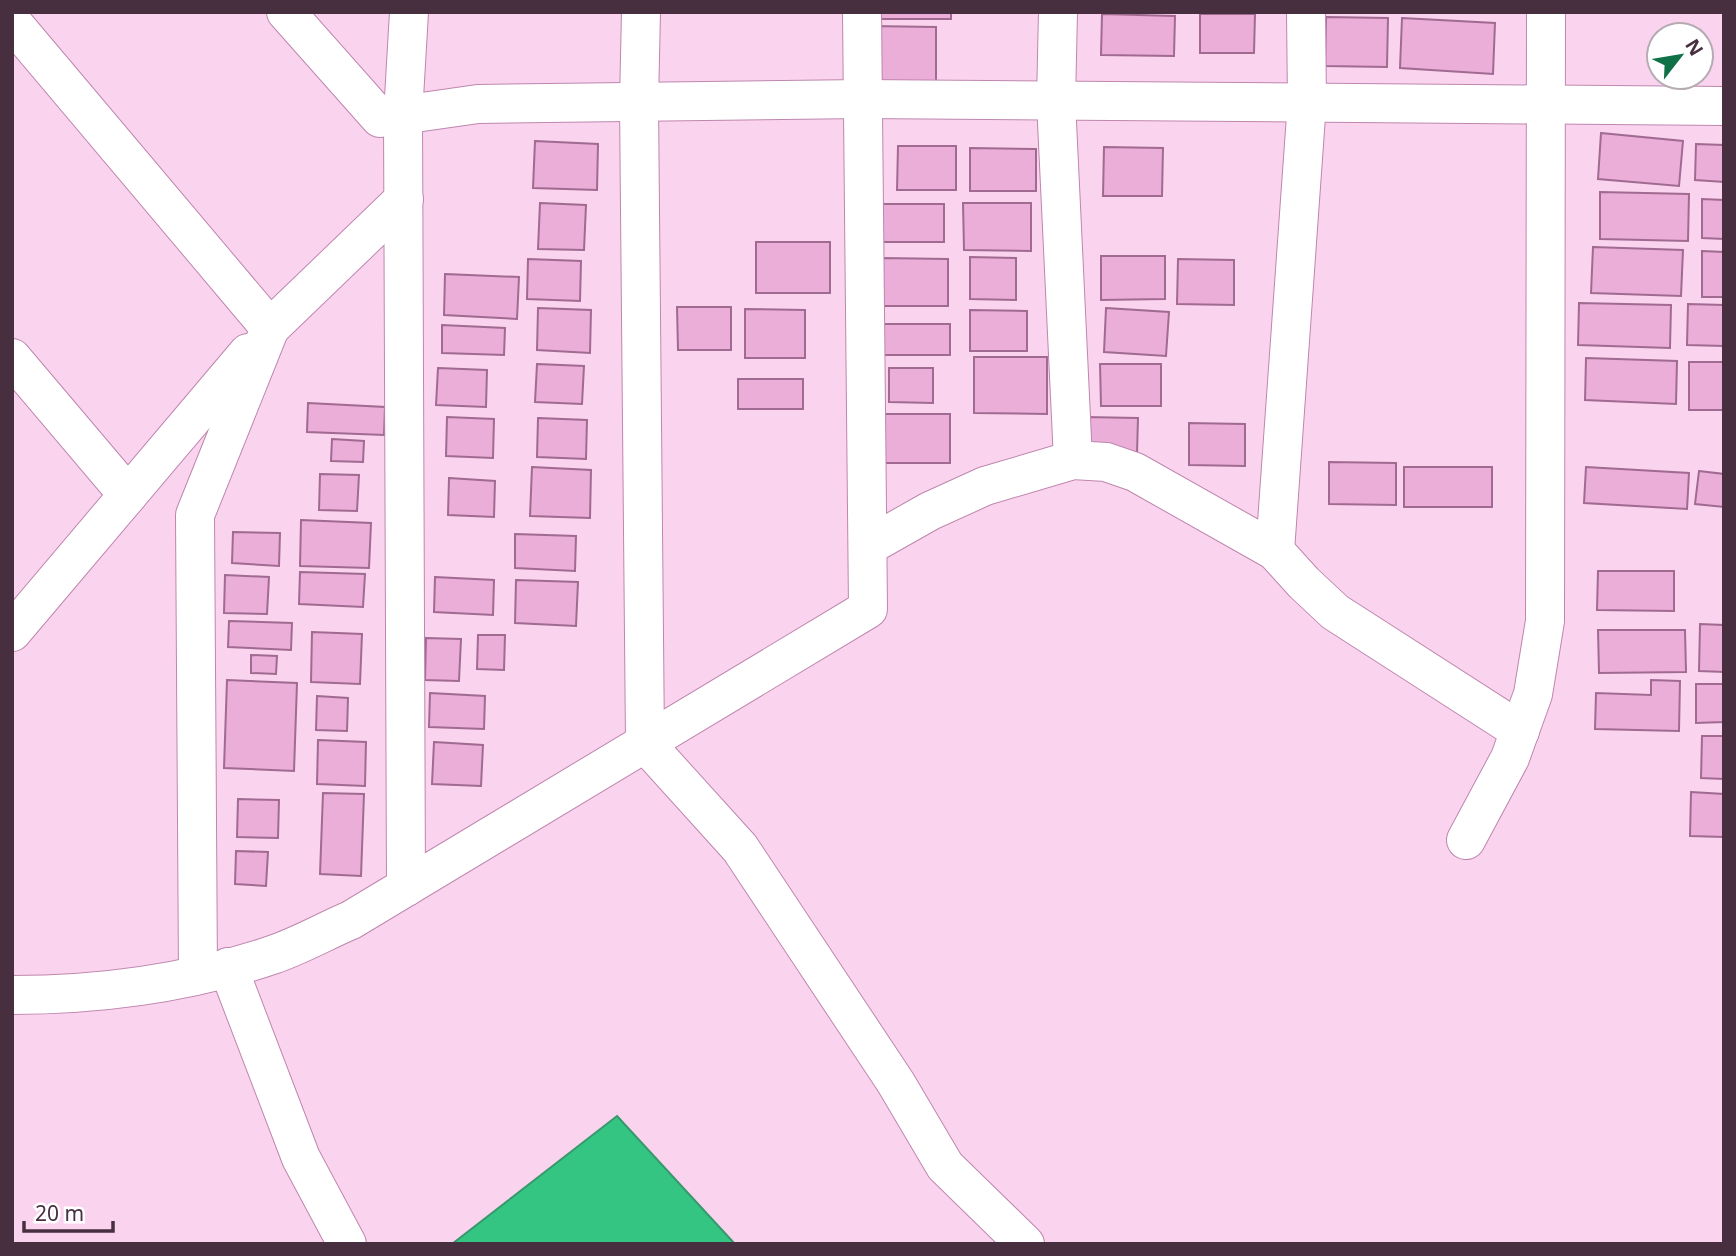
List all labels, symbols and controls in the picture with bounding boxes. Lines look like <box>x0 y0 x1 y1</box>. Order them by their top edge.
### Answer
north arrow <box>1645 21 1715 91</box>
text: N <box>1679 34 1710 61</box>
scale bar <box>24 1190 114 1234</box>
text: 20 m <box>35 1199 84 1227</box>

